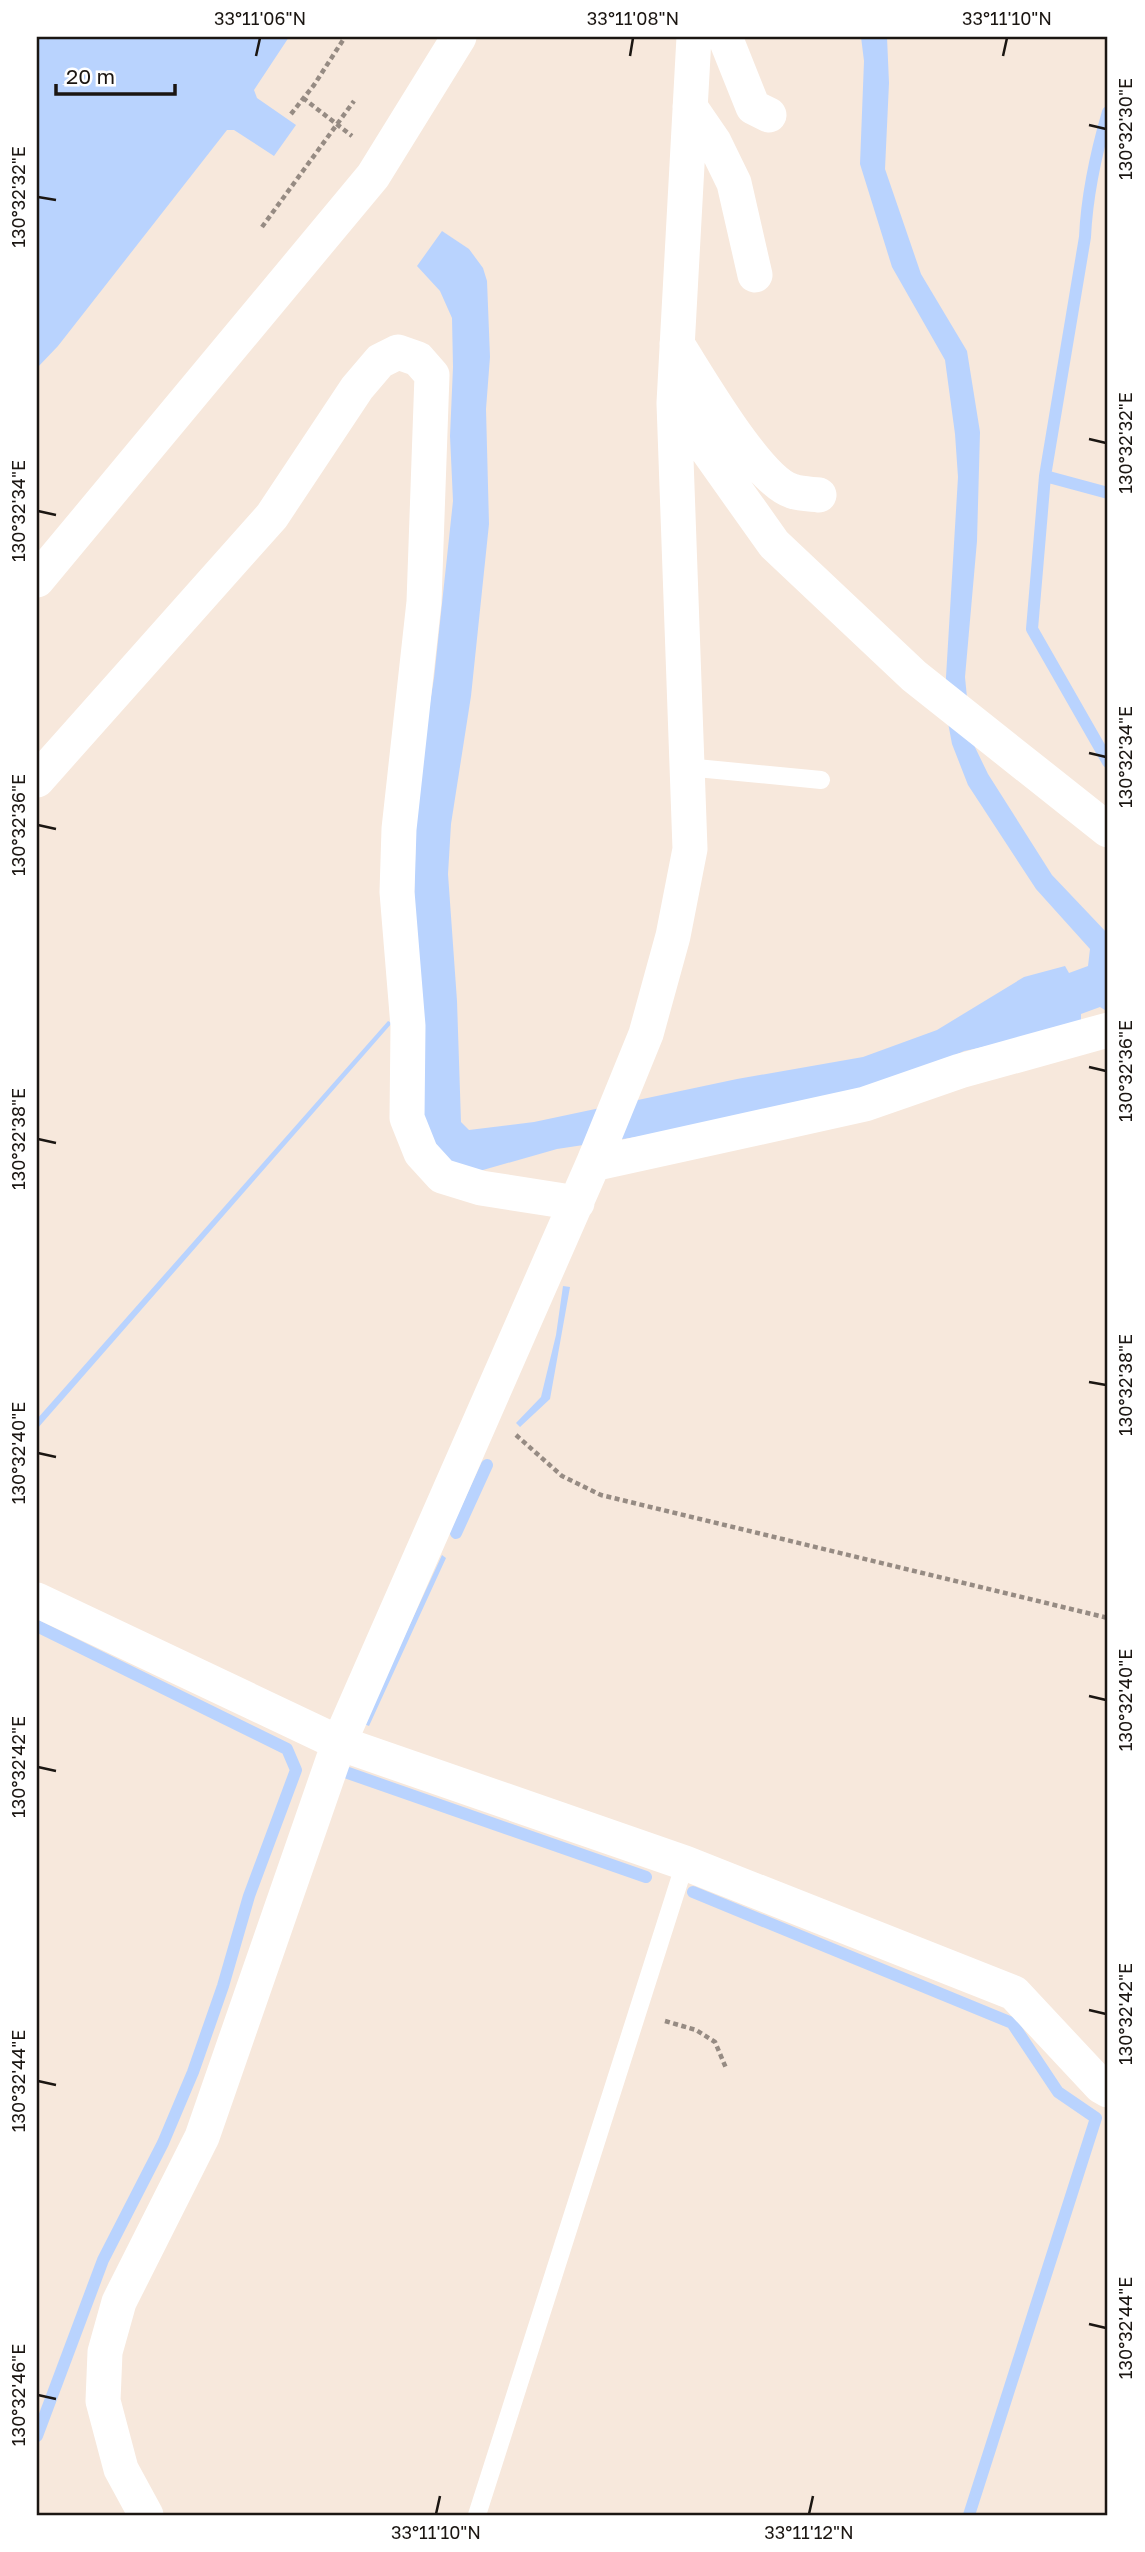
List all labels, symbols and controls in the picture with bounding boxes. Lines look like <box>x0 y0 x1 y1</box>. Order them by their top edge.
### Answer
text: 33°11'06"N <box>214 7 306 29</box>
text: 33°11'08"N <box>587 7 679 29</box>
text: 33°11'10"N <box>962 7 1052 29</box>
scale bar <box>56 52 175 96</box>
text: 20 m <box>66 63 115 89</box>
text: 130°32'30"E <box>1114 78 1136 180</box>
text: 130°32'32"E <box>7 146 29 248</box>
text: 130°32'32"E <box>1114 392 1136 494</box>
text: 130°32'34"E <box>7 460 29 562</box>
text: 130°32'34"E <box>1114 706 1136 808</box>
text: 130°32'36"E <box>7 774 29 876</box>
text: 130°32'36"E <box>1114 1020 1136 1122</box>
text: 130°32'38"E <box>7 1088 29 1190</box>
text: 130°32'38"E <box>1114 1334 1136 1436</box>
text: 130°32'40"E <box>7 1402 29 1504</box>
text: 130°32'40"E <box>1114 1649 1136 1751</box>
text: 130°32'42"E <box>7 1716 29 1818</box>
text: 130°32'42"E <box>1114 1963 1136 2065</box>
text: 130°32'44"E <box>7 2030 29 2132</box>
text: 130°32'44"E <box>1114 2277 1136 2379</box>
text: 130°32'46"E <box>7 2344 29 2446</box>
text: 33°11'10"N <box>391 2521 481 2543</box>
text: 33°11'12"N <box>764 2521 854 2543</box>

